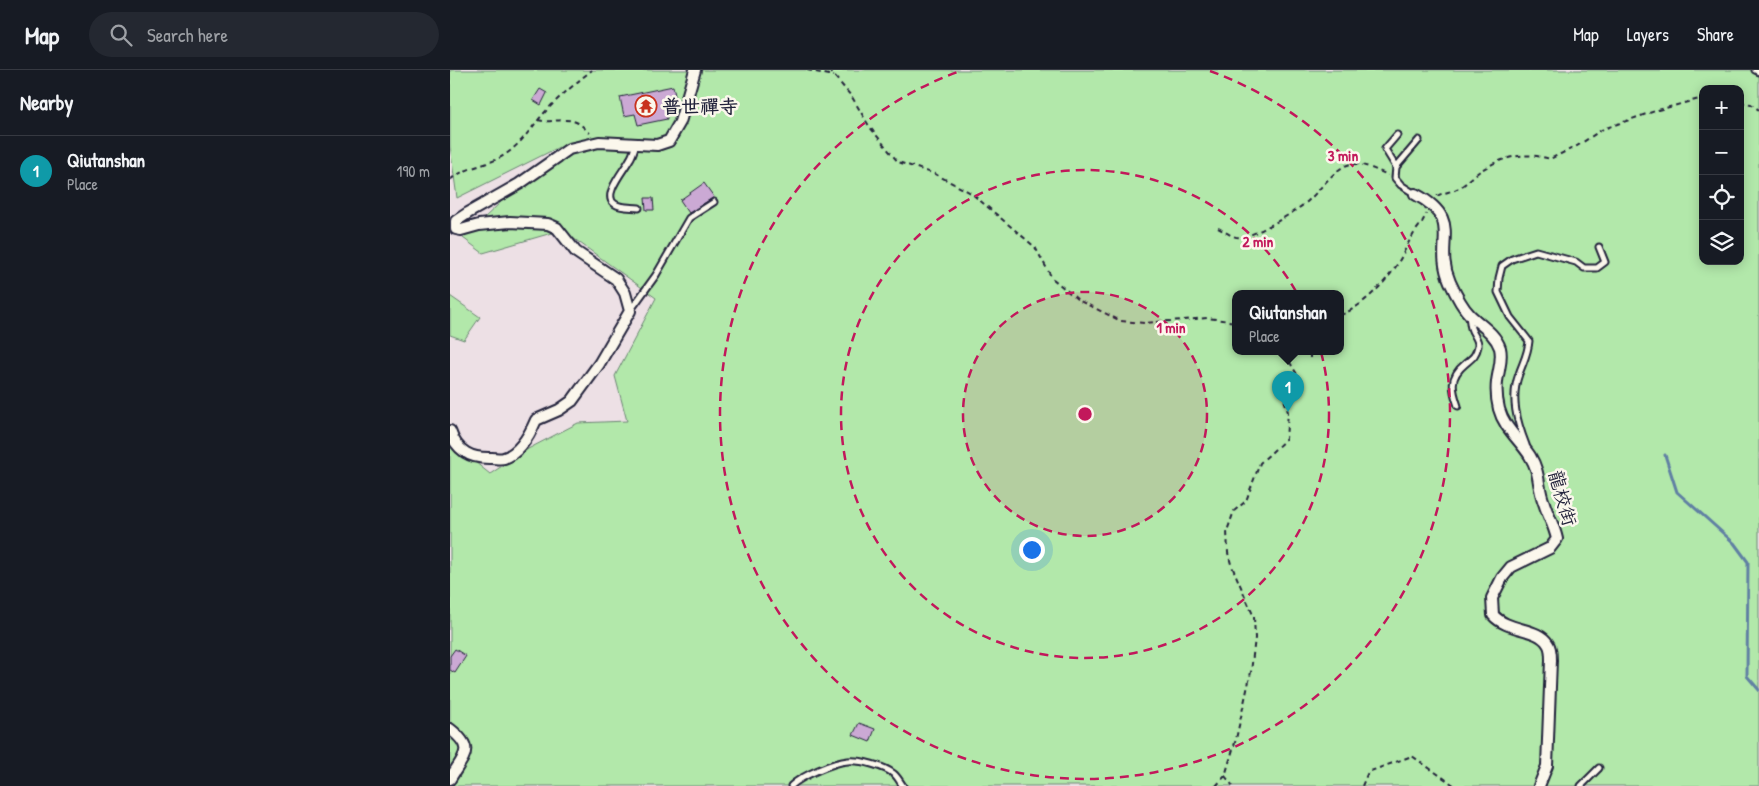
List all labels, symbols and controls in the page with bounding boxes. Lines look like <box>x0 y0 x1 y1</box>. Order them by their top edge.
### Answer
search box <box>89 12 439 57</box>
text: Map <box>25 19 59 51</box>
icon: search <box>107 21 135 49</box>
text: Search here <box>147 22 228 48</box>
text: Map <box>1573 22 1599 47</box>
text: Layers <box>1627 22 1669 47</box>
text: Share <box>1697 22 1734 47</box>
map controls <box>1699 85 1744 265</box>
button: + <box>1699 85 1744 130</box>
text: Nearby <box>20 88 73 117</box>
place label: 普世禪寺 <box>662 93 738 119</box>
temple icon: 普世禪寺 <box>634 94 658 118</box>
button: − <box>1699 130 1744 175</box>
text: 3 min <box>1328 145 1358 166</box>
text: Qiutanshan <box>67 147 145 173</box>
text: 1 <box>33 160 39 182</box>
text: 190 m <box>397 160 430 182</box>
text: Place <box>67 173 98 195</box>
button: locate <box>1699 175 1744 220</box>
button: layers <box>1699 220 1744 265</box>
text: 2 min <box>1243 231 1274 252</box>
popup <box>1232 290 1344 355</box>
text: Qiutanshan <box>1249 299 1327 325</box>
text: 1 min <box>1156 317 1186 338</box>
text: Place <box>1249 325 1280 347</box>
pin: 1 <box>1272 371 1304 412</box>
centre of rings <box>1076 405 1094 423</box>
street label: 龍校街 <box>1543 467 1583 529</box>
your location <box>1019 537 1045 563</box>

